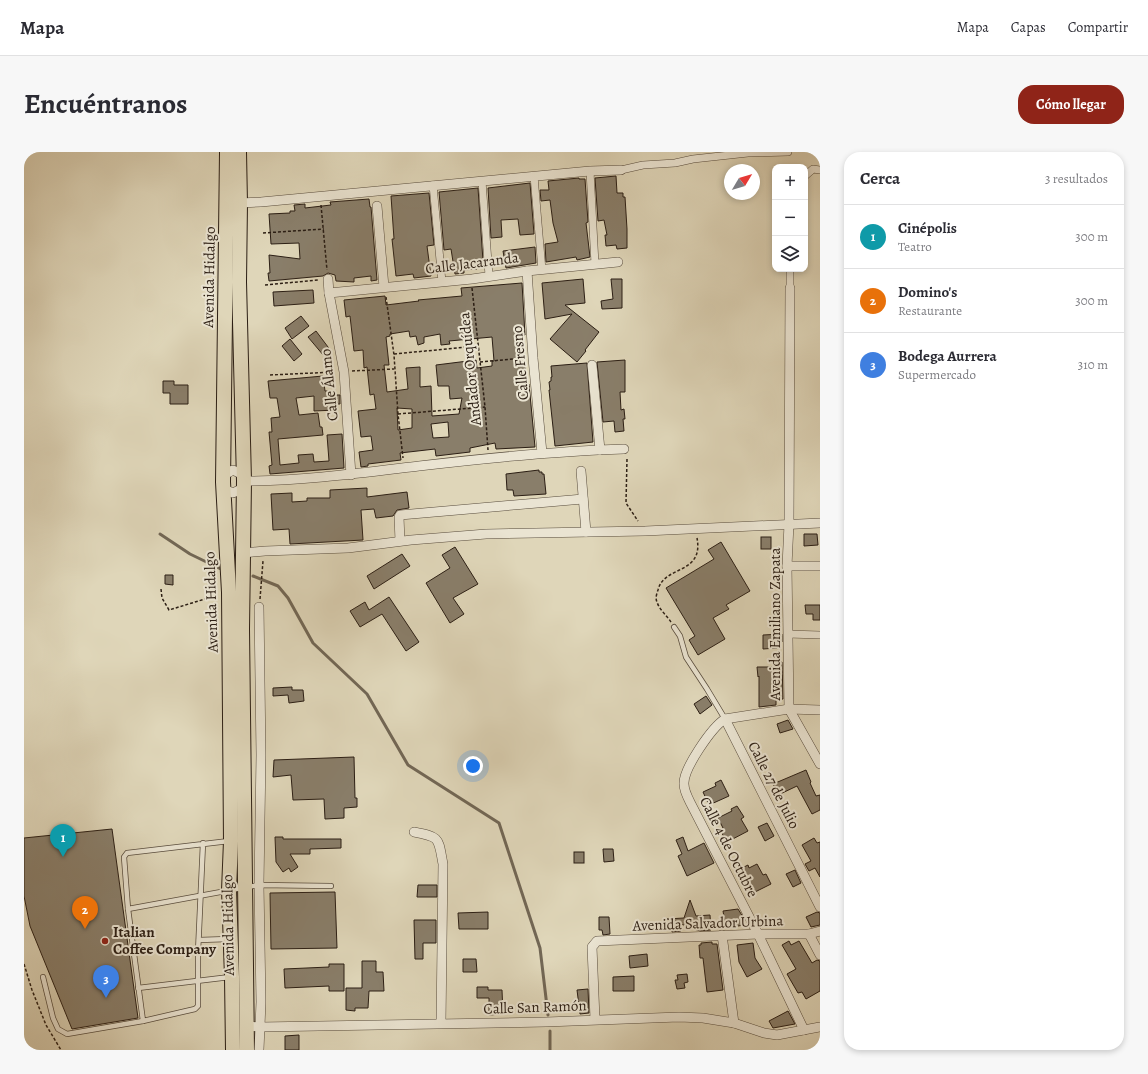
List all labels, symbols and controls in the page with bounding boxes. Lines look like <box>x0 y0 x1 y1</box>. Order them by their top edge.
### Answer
text: Mapa <box>20 15 64 41</box>
text: Mapa <box>957 18 989 37</box>
text: Capas <box>1011 18 1046 37</box>
text: Compartir <box>1068 18 1128 37</box>
text: Encuéntranos <box>24 85 188 123</box>
button: Cómo llegar <box>1018 85 1124 124</box>
north arrow <box>724 164 760 200</box>
map controls <box>772 164 808 272</box>
button: + <box>772 164 808 200</box>
text: Cerca <box>860 167 900 190</box>
text: 3 resultados <box>1045 170 1108 187</box>
button: − <box>772 200 808 236</box>
text: Cinépolis <box>898 218 957 238</box>
street label: Avenida Hidalgo <box>198 226 220 329</box>
text: 1 <box>871 228 875 245</box>
text: 300 m <box>1075 228 1108 245</box>
button: layers <box>772 236 808 272</box>
text: Teatro <box>898 238 932 255</box>
street label: Calle Jacaranda <box>424 247 520 279</box>
text: Domino's <box>898 282 957 302</box>
text: 2 <box>870 292 876 309</box>
text: 300 m <box>1075 292 1108 309</box>
text: Restaurante <box>898 302 962 319</box>
street label: Andador Orquídea <box>454 311 486 428</box>
street label: Calle Fresno <box>507 325 533 401</box>
text: Bodega Aurrera <box>898 346 997 366</box>
street label: Calle Álamo <box>315 348 343 422</box>
text: 3 <box>870 356 876 373</box>
text: 310 m <box>1078 356 1108 373</box>
text: Supermercado <box>898 366 976 383</box>
street label: Avenida Emiliano Zapata <box>765 547 785 702</box>
street label: Avenida Hidalgo <box>199 551 223 654</box>
street label: Calle 27 de Julio <box>743 738 805 832</box>
your location <box>463 756 483 776</box>
street label: Calle 4 de Octubre <box>695 793 763 901</box>
pin: 1 <box>50 824 76 857</box>
street label: Avenida Hidalgo <box>217 874 239 977</box>
pin: 2 <box>72 896 98 929</box>
street label: Avenida Salvador Urbina <box>631 910 784 936</box>
place label: Italian Coffee Company <box>113 922 217 959</box>
marker: Italian Coffee Company <box>100 936 110 946</box>
pin: 3 <box>93 965 119 998</box>
street label: Calle San Ramón <box>483 995 587 1019</box>

